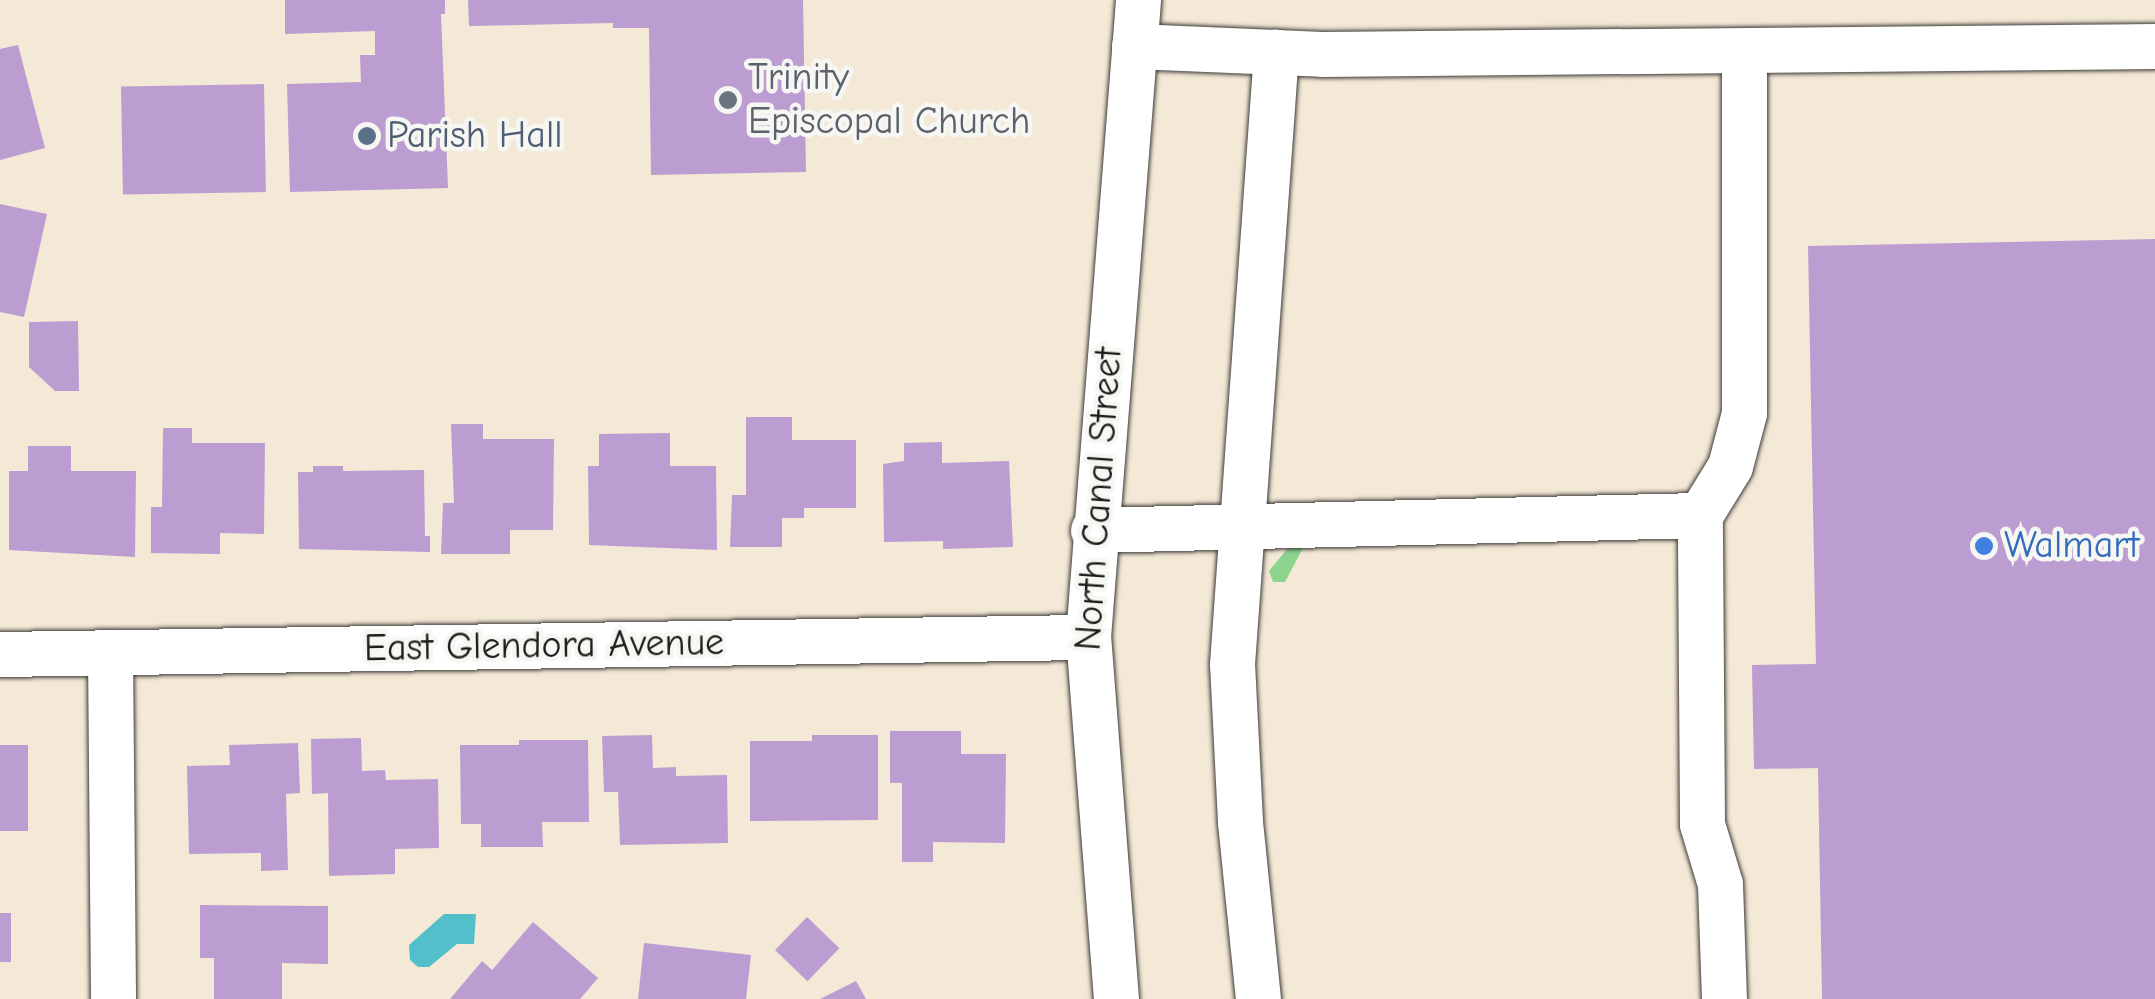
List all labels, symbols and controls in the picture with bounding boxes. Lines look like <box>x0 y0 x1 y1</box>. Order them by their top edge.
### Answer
place label: Trinity Episcopal Church <box>748 55 1030 144</box>
marker: Trinity Episcopal Church <box>717 89 739 111</box>
place label: Parish Hall <box>387 113 563 159</box>
marker: Parish Hall <box>356 125 378 147</box>
street label: North Canal Street <box>1066 346 1132 652</box>
place label: Walmart <box>2004 523 2139 569</box>
marker: Walmart <box>1973 535 1995 557</box>
street label: East Glendora Avenue <box>364 620 724 672</box>

